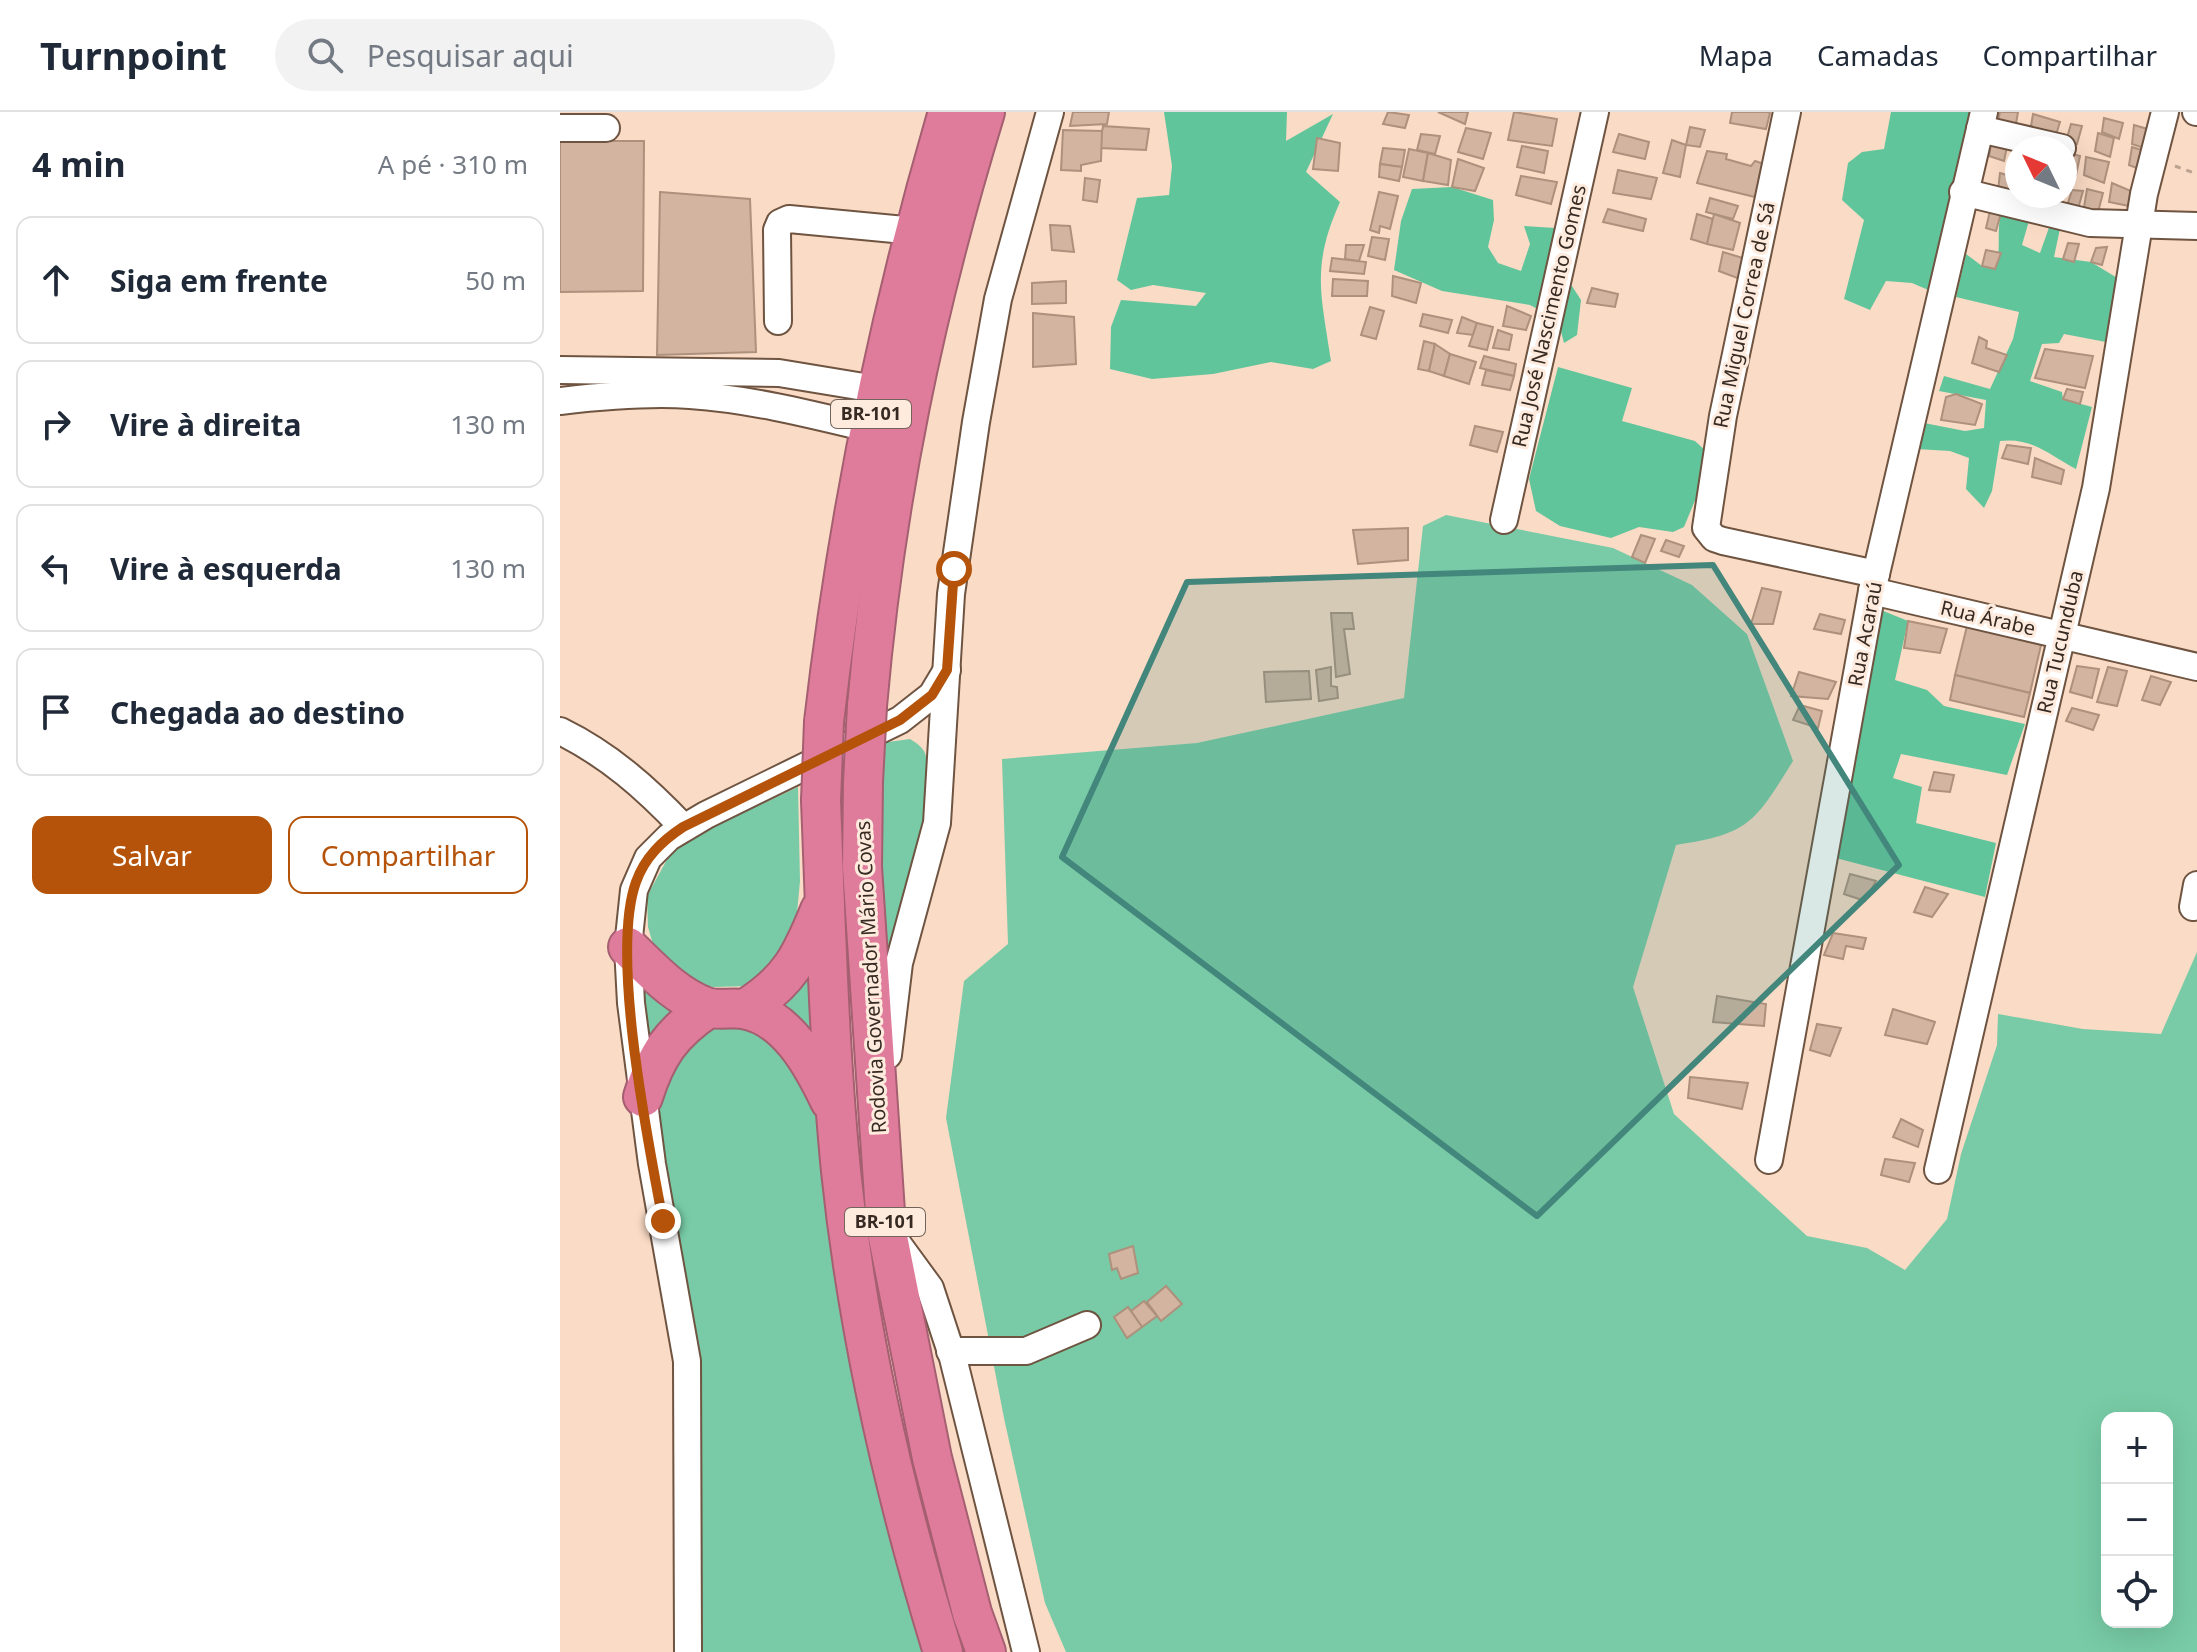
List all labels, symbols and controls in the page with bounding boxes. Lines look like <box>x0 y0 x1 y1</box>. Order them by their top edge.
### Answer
search box <box>275 19 835 91</box>
text: Turnpoint <box>40 29 227 81</box>
icon: search <box>303 33 347 77</box>
text: Pesquisar aqui <box>367 35 574 76</box>
text: Mapa <box>1699 36 1773 74</box>
text: Camadas <box>1817 36 1939 74</box>
text: Compartilhar <box>1983 36 2157 74</box>
north arrow <box>2005 136 2077 208</box>
text: 4 min <box>32 141 126 187</box>
text: A pé · 310 m <box>378 146 528 182</box>
street label: Rua José Nascimento Gomes <box>1505 182 1592 450</box>
street label: Rua Miguel Correa de Sá <box>1706 199 1781 430</box>
icon: ahead <box>34 258 78 302</box>
text: Siga em frente <box>110 260 328 301</box>
text: 50 m <box>465 262 526 298</box>
road number: BR-101 <box>831 400 911 428</box>
icon: right <box>34 402 78 446</box>
text: Vire à direita <box>110 404 301 445</box>
text: 130 m <box>450 406 526 442</box>
icon: left <box>34 546 78 590</box>
text: Vire à esquerda <box>110 548 342 589</box>
text: 130 m <box>450 550 526 586</box>
route start <box>936 551 972 587</box>
street label: Rua Tucunduba <box>2030 568 2089 716</box>
street label: Rua Acaraú <box>1841 579 1888 689</box>
street label: Rua Árabe <box>1938 593 2038 642</box>
icon: arrive <box>34 690 78 734</box>
text: Chegada ao destino <box>110 692 405 733</box>
button: Salvar <box>32 816 272 894</box>
button: Compartilhar <box>288 816 528 894</box>
street label: Rodovia Governador Mário Covas <box>849 820 892 1134</box>
route end <box>645 1203 681 1239</box>
road number: BR-101 <box>845 1208 925 1236</box>
map controls <box>2101 1412 2173 1628</box>
button: + <box>2101 1412 2173 1484</box>
button: − <box>2101 1484 2173 1556</box>
button: locate <box>2101 1556 2173 1628</box>

